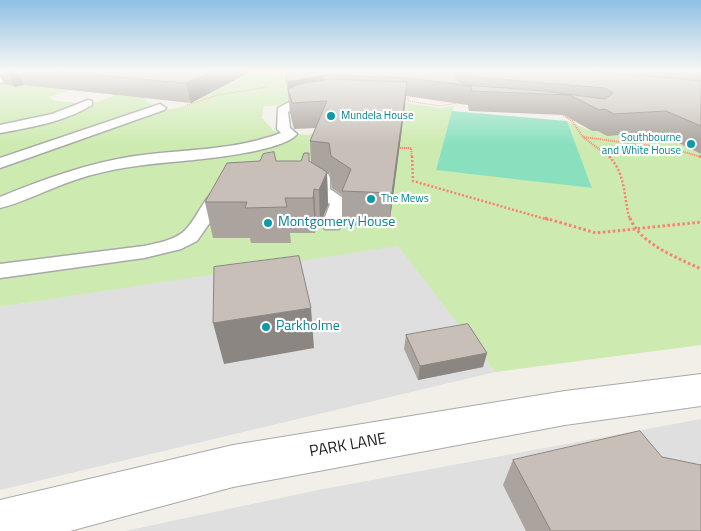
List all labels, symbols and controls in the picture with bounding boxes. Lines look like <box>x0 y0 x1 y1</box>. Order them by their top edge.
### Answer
place label: Mundela House <box>341 109 414 123</box>
marker: Mundela House <box>325 110 337 122</box>
place label: Southbourne and White House <box>602 131 681 157</box>
marker: Southbourne and White House <box>685 138 697 150</box>
place label: The Mews <box>381 192 429 206</box>
marker: The Mews <box>365 193 377 205</box>
place label: Montgomery House <box>278 215 395 231</box>
marker: Montgomery House <box>262 217 274 229</box>
place label: Parkholme <box>276 319 340 335</box>
marker: Parkholme <box>260 321 272 333</box>
street label: PARK LANE <box>308 430 388 462</box>

